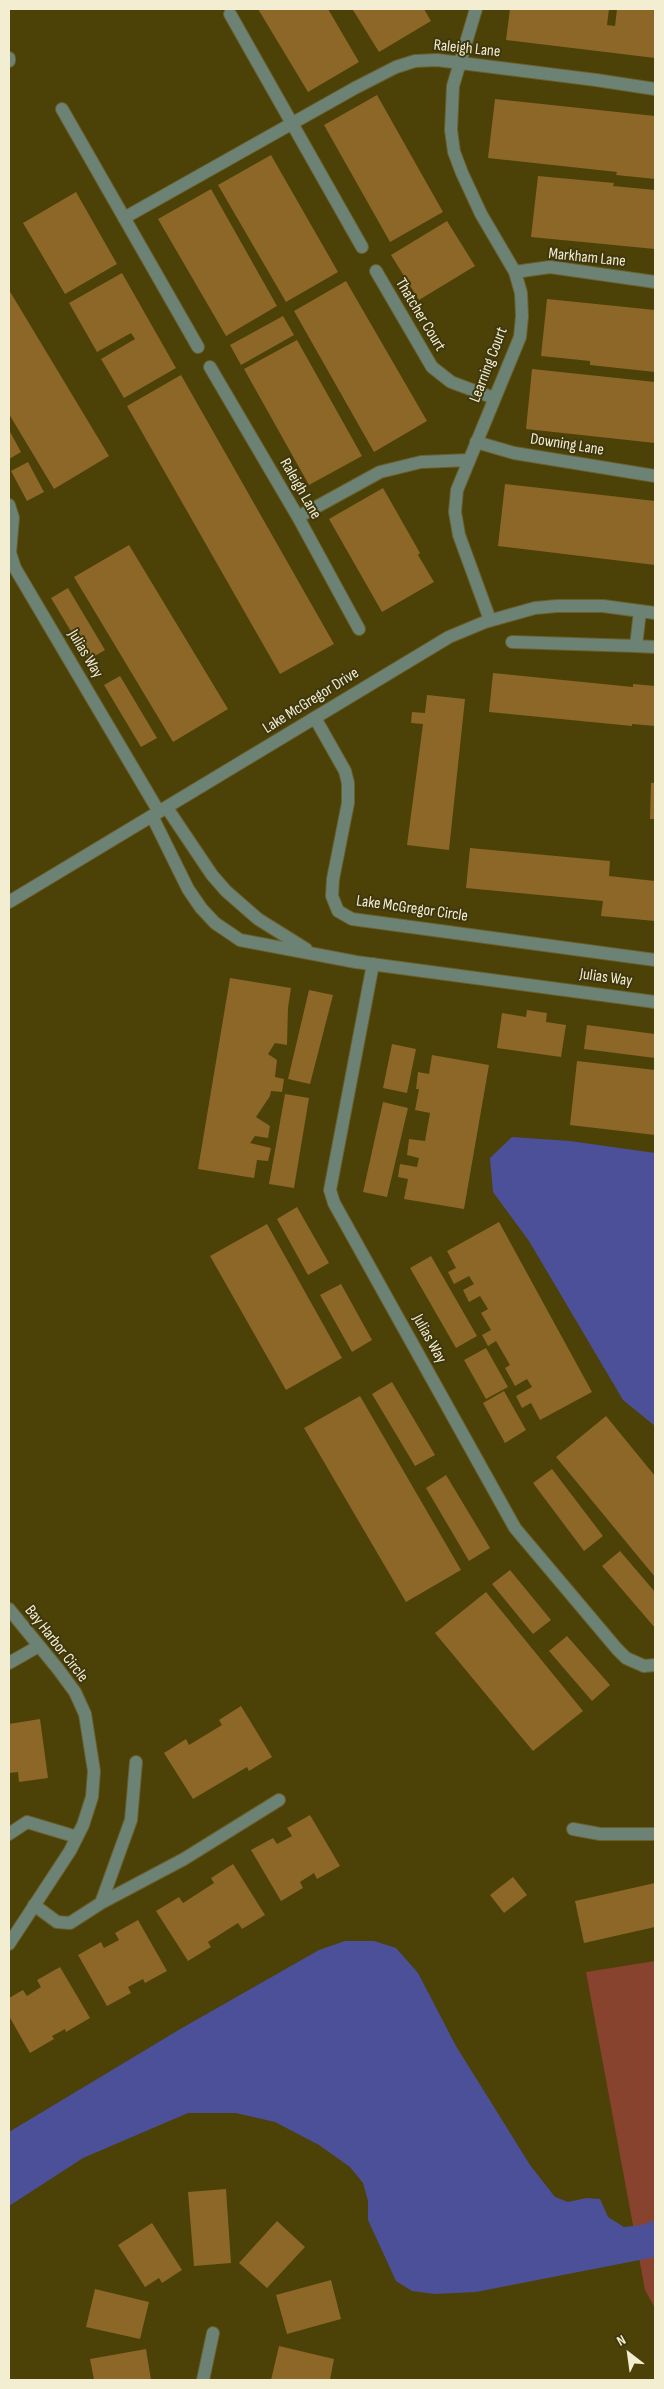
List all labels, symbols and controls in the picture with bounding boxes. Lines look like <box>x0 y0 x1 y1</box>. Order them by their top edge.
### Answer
street label: Raleigh Lane <box>433 36 501 62</box>
street label: Markham Lane <box>547 244 627 272</box>
street label: Thatcher Court <box>391 275 449 355</box>
street label: Learning Court <box>466 325 512 405</box>
street label: Downing Lane <box>529 430 605 460</box>
street label: Raleigh Lane <box>275 455 325 523</box>
street label: Julias Way <box>63 626 107 682</box>
street label: Lake McGregor Drive <box>259 664 363 738</box>
street label: Lake McGregor Circle <box>355 892 469 926</box>
street label: Julias Way <box>578 965 634 991</box>
street label: Julias Way <box>408 1311 450 1367</box>
street label: Bay Harbor Circle <box>20 1602 92 1686</box>
north arrow <box>604 2329 654 2379</box>
text: N <box>614 2331 629 2350</box>

